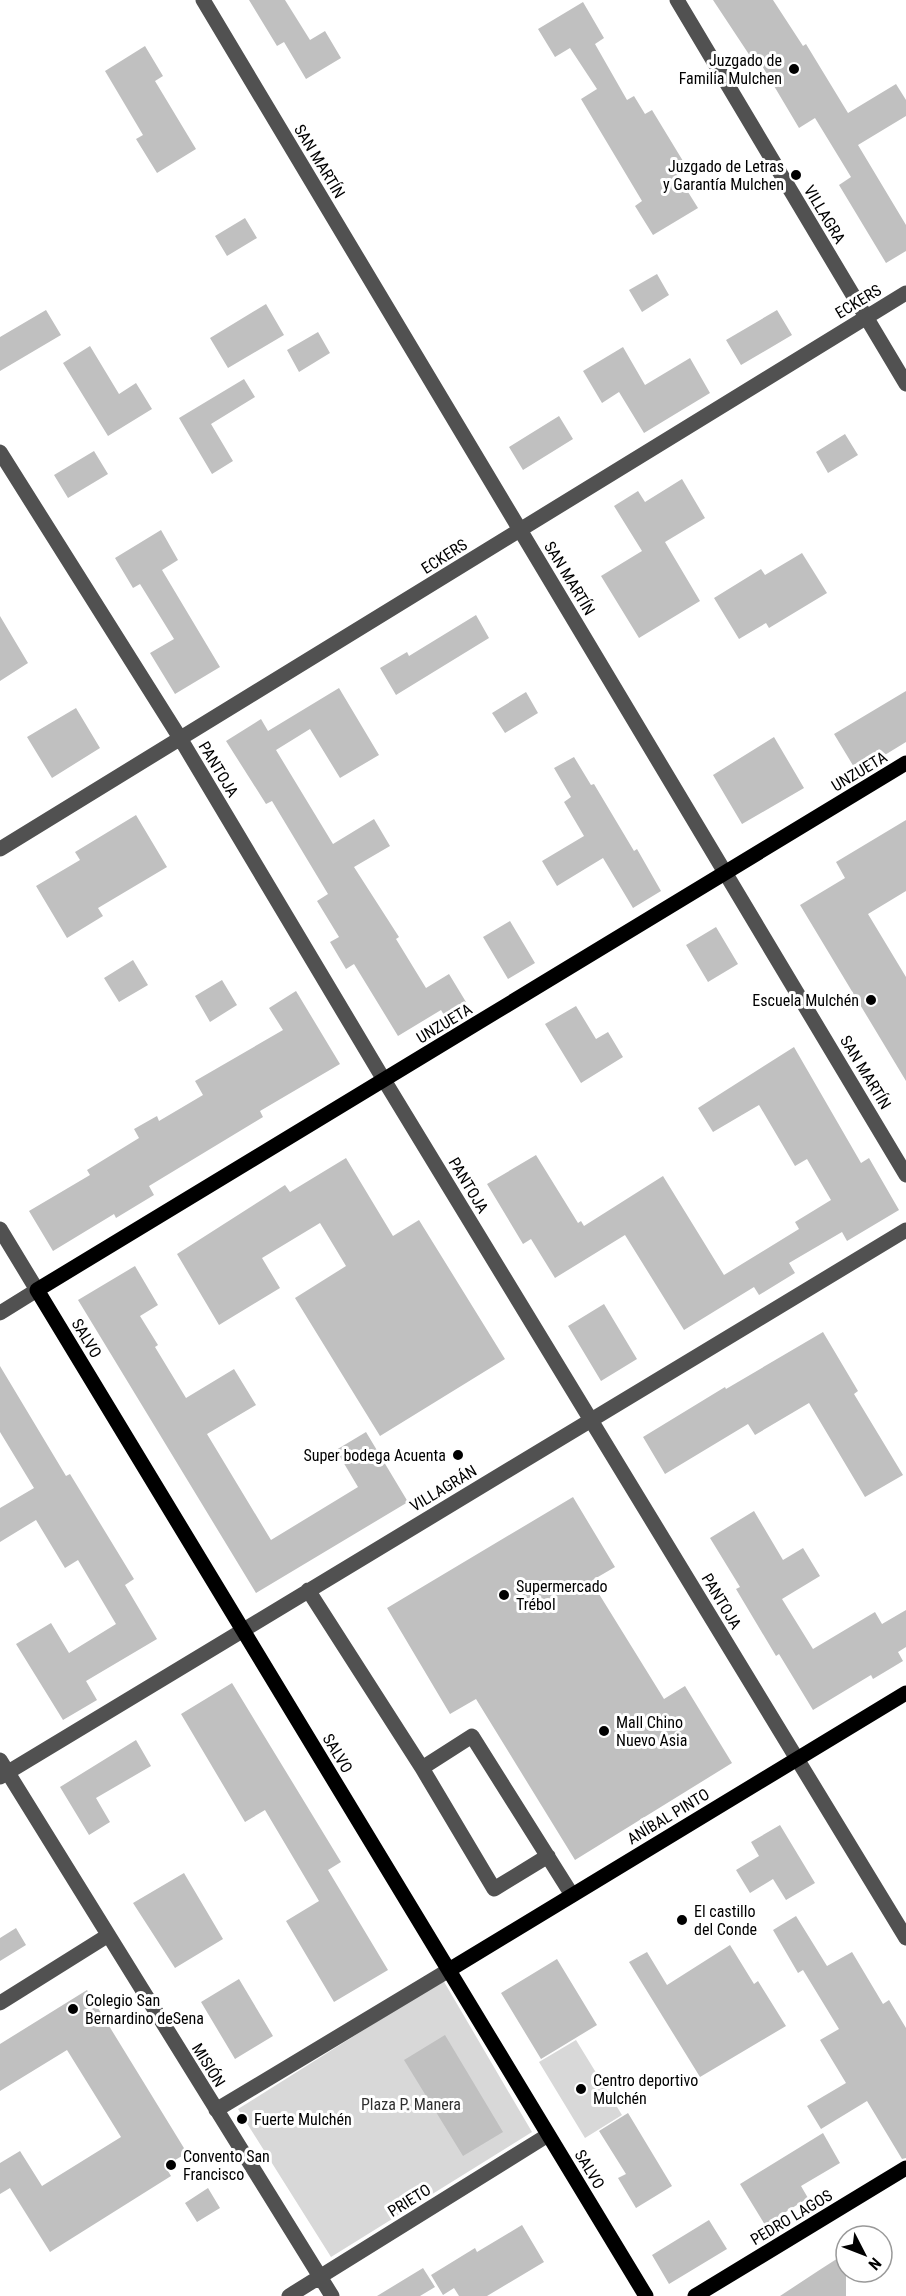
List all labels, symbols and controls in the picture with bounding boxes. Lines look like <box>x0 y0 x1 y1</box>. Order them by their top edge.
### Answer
place label: Juzgado de Familia Mulchen <box>679 51 782 88</box>
marker: Juzgado de Familia Mulchen <box>787 62 801 76</box>
street label: SAN MARTÍN <box>290 121 349 202</box>
place label: Juzgado de Letras y Garantía Mulchen <box>663 157 784 194</box>
marker: Juzgado de Letras y Garantía Mulchen <box>789 168 803 182</box>
street label: VILLAGRA <box>800 182 849 247</box>
street label: ECKERS <box>832 280 885 323</box>
street label: ECKERS <box>418 535 471 578</box>
street label: SAN MARTÍN <box>540 538 599 619</box>
street label: PANTOJA <box>195 738 242 800</box>
street label: UNZUETA <box>828 748 890 795</box>
place label: Escuela Mulchén <box>752 991 859 1010</box>
marker: Escuela Mulchén <box>864 993 878 1007</box>
street label: UNZUETA <box>413 1000 475 1047</box>
street label: SAN MARTÍN <box>836 1032 895 1113</box>
street label: PANTOJA <box>445 1154 492 1216</box>
street label: SALVO <box>68 1315 106 1361</box>
place label: Super bodega Acuenta <box>303 1446 446 1465</box>
marker: Super bodega Acuenta <box>451 1448 465 1462</box>
street label: VILLAGRÁN <box>406 1461 480 1516</box>
street label: PANTOJA <box>698 1570 745 1632</box>
place label: Supermercado Trébol <box>516 1577 608 1614</box>
marker: Supermercado Trébol <box>497 1588 511 1602</box>
place label: Mall Chino Nuevo Asia <box>616 1713 687 1750</box>
marker: Mall Chino Nuevo Asia <box>597 1724 611 1738</box>
street label: SALVO <box>319 1730 357 1776</box>
street label: ANÍBAL PINTO <box>624 1784 713 1848</box>
place label: El castillo del Conde <box>694 1902 757 1939</box>
marker: El castillo del Conde <box>675 1913 689 1927</box>
place label: Colegio San Bernardino deSena <box>85 1991 204 2028</box>
marker: Colegio San Bernardino deSena <box>66 2002 80 2016</box>
street label: MISIÓN <box>188 2039 230 2091</box>
place label: Centro deportivo Mulchén <box>593 2071 698 2108</box>
marker: Centro deportivo Mulchén <box>574 2082 588 2096</box>
park label: Plaza P. Manera <box>361 2095 461 2114</box>
place label: Fuerte Mulchén <box>254 2110 352 2129</box>
marker: Fuerte Mulchén <box>235 2112 249 2126</box>
street label: SALVO <box>571 2146 609 2192</box>
place label: Convento San Francisco <box>183 2147 270 2184</box>
marker: Convento San Francisco <box>164 2158 178 2172</box>
street label: PRIETO <box>384 2180 434 2221</box>
street label: PEDRO LAGOS <box>747 2186 836 2249</box>
north arrow <box>834 2224 894 2284</box>
text: N <box>864 2254 885 2274</box>

